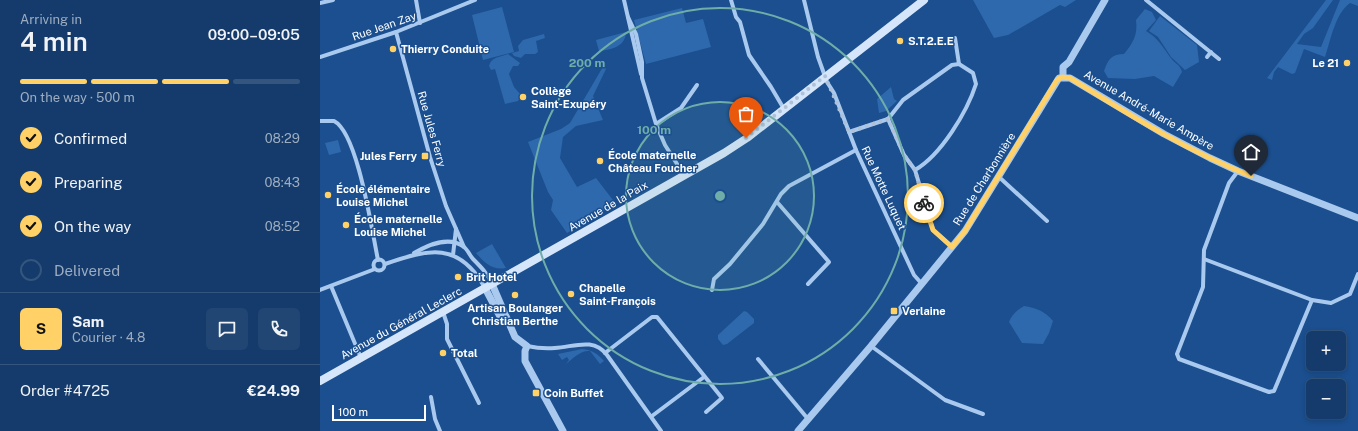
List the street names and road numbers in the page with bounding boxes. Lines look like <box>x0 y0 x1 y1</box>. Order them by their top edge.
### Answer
street label: Rue Jean Zay <box>350 9 418 43</box>
street label: Avenue André-Marie Ampère <box>1082 68 1216 152</box>
street label: Rue Jules Ferry <box>415 90 449 168</box>
street label: Rue de Charbonnière <box>951 130 1017 228</box>
street label: Rue Motte Luquet <box>859 144 909 232</box>
street label: Avenue de la Paix <box>566 178 650 234</box>
street label: Avenue du Général Leclerc <box>338 285 464 361</box>

